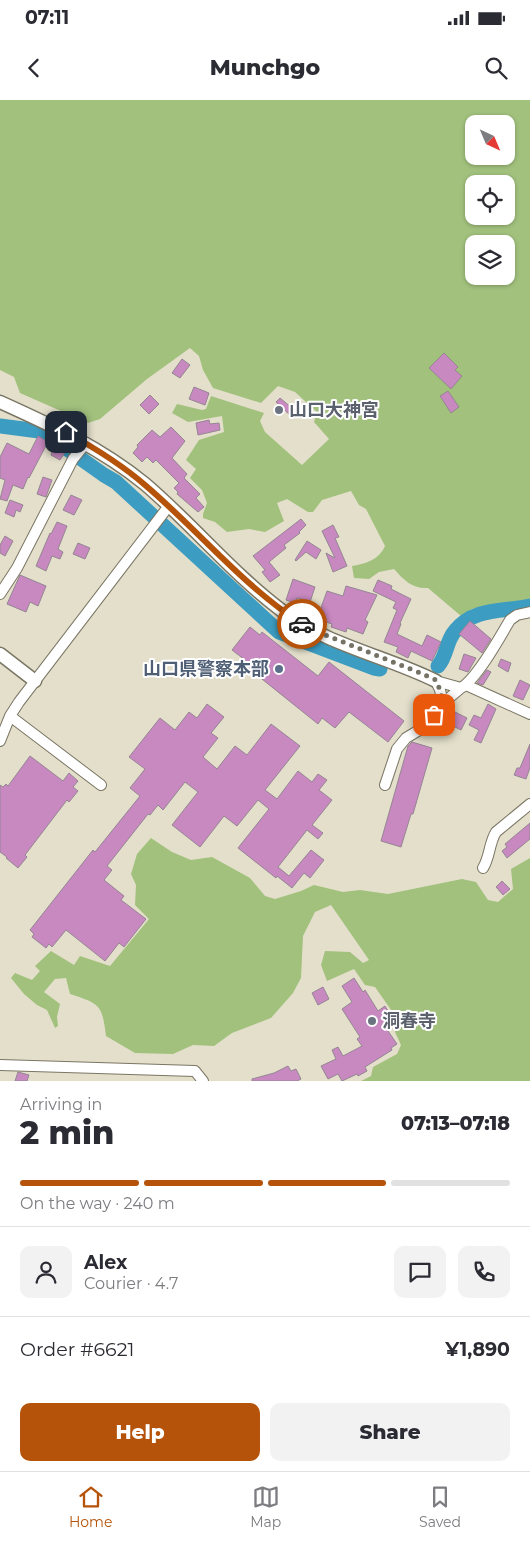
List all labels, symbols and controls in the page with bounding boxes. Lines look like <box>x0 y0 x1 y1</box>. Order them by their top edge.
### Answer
text: 07:11 <box>25 6 69 29</box>
icon: back <box>20 54 48 82</box>
text: Munchgo <box>210 54 320 81</box>
icon: search <box>482 54 510 82</box>
north arrow <box>465 115 515 165</box>
map controls <box>465 115 515 285</box>
button: locate <box>465 175 515 225</box>
button: layers <box>465 235 515 285</box>
place label: 山口大神宮 <box>289 399 379 421</box>
marker: 山口大神宮 <box>273 404 285 416</box>
pin <box>45 411 87 453</box>
icon: home <box>52 418 80 446</box>
courier <box>277 599 327 649</box>
icon: car <box>288 610 316 638</box>
place label: 山口県警察本部 <box>143 658 269 680</box>
marker: 山口県警察本部 <box>273 663 285 675</box>
pin <box>413 694 455 736</box>
icon: bag <box>420 701 448 729</box>
place label: 洞春寺 <box>382 1010 436 1032</box>
marker: 洞春寺 <box>366 1015 378 1027</box>
text: Arriving in <box>20 1095 102 1114</box>
text: 07:13–07:18 <box>401 1112 510 1135</box>
text: 2 min <box>20 1113 114 1152</box>
text: On the way · 240 m <box>20 1194 175 1213</box>
button: person <box>20 1246 72 1298</box>
button: chat <box>394 1246 446 1298</box>
button: phone <box>458 1246 510 1298</box>
text: Alex <box>84 1251 127 1274</box>
text: Courier · 4.7 <box>84 1274 178 1293</box>
text: Order #6621 <box>20 1338 134 1361</box>
text: ¥1,890 <box>445 1338 510 1361</box>
button: Help <box>20 1403 260 1461</box>
button: Share <box>270 1403 510 1461</box>
tab: Home <box>69 1483 112 1531</box>
tab: Map <box>250 1483 281 1531</box>
tab: Saved <box>419 1483 461 1531</box>

